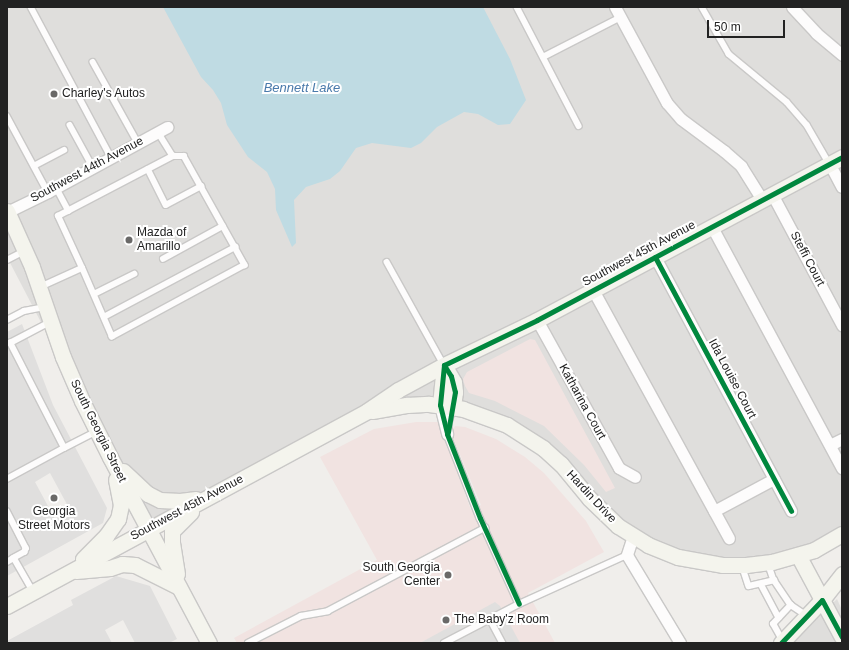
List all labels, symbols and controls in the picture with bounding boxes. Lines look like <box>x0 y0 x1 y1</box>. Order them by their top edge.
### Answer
scale bar <box>709 12 787 38</box>
text: 50 m <box>714 20 741 34</box>
water label: Bennett Lake <box>264 80 340 96</box>
place label: Charley's Autos <box>62 87 146 101</box>
marker: Charley's Autos <box>49 89 59 99</box>
street label: Southwest 44th Avenue <box>28 134 146 206</box>
street label: Southwest 45th Avenue <box>580 218 698 290</box>
place label: Mazda of Amarillo <box>137 226 186 254</box>
street label: Steffi Court <box>787 229 827 289</box>
marker: Mazda of Amarillo <box>124 235 134 245</box>
street label: Ida Louise Court <box>705 337 759 421</box>
street label: Katharina Court <box>555 362 609 442</box>
street label: South Georgia Street <box>67 377 129 485</box>
street label: Hardin Drive <box>563 468 619 526</box>
street label: Southwest 45th Avenue <box>128 472 246 544</box>
marker: Georgia Street Motors <box>49 493 59 503</box>
place label: Georgia Street Motors <box>18 505 90 533</box>
place label: South Georgia Center <box>363 561 440 589</box>
marker: South Georgia Center <box>443 570 453 580</box>
place label: The Baby'z Room <box>454 613 549 627</box>
marker: The Baby'z Room <box>441 615 451 625</box>

